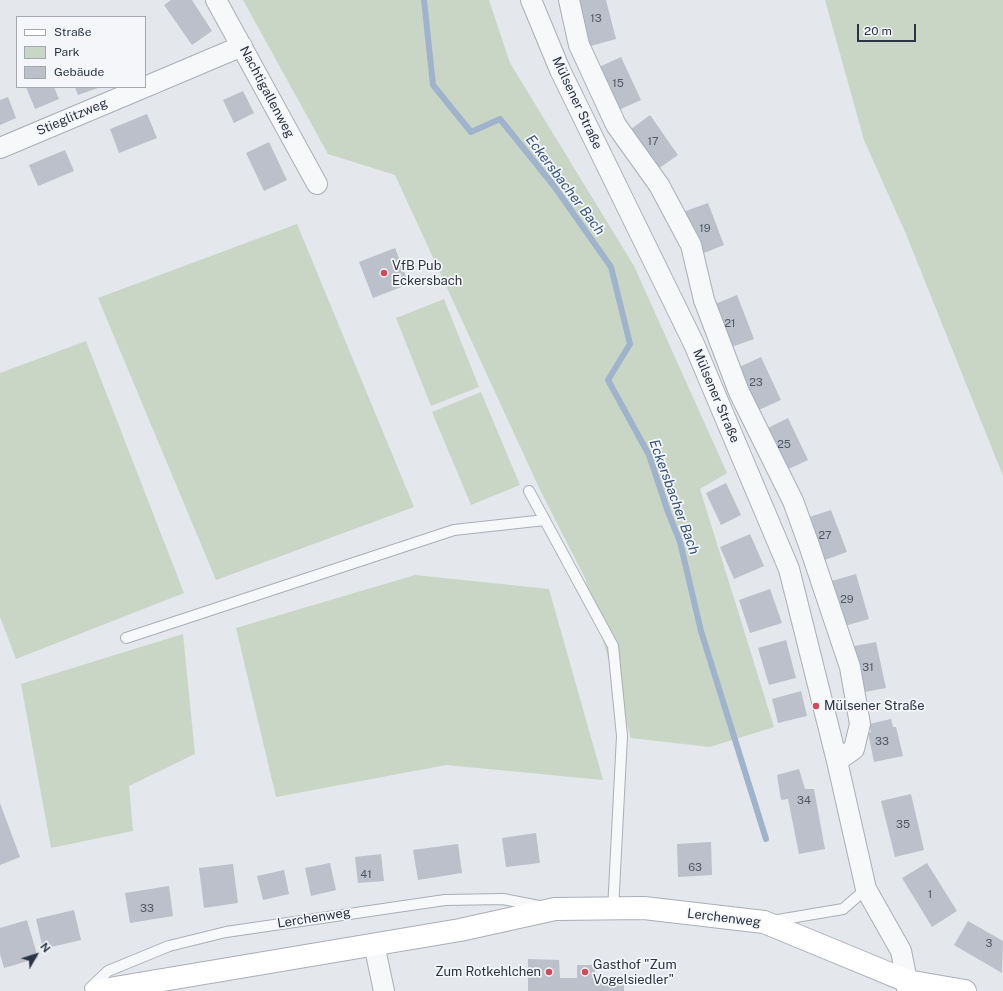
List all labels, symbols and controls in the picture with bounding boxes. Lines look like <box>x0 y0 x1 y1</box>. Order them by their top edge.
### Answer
house number: 13 <box>590 12 602 26</box>
legend <box>16 16 146 88</box>
scale bar <box>859 16 918 42</box>
text: 20 m <box>864 24 892 38</box>
text: Straße <box>54 25 91 39</box>
street label: Nachtigallenweg <box>236 43 298 141</box>
text: Park <box>54 45 80 59</box>
street label: Mülsener Straße <box>549 54 605 152</box>
text: Gebäude <box>54 65 104 79</box>
house number: 15 <box>612 77 624 91</box>
street label: Stieglitzweg <box>34 95 110 139</box>
water label: Eckersbacher Bach <box>522 132 608 238</box>
house number: 17 <box>647 135 659 149</box>
house number: 19 <box>699 222 711 236</box>
place label: VfB Pub Eckersbach <box>392 258 462 289</box>
marker: VfB Pub Eckersbach <box>379 268 389 278</box>
house number: 21 <box>724 317 736 331</box>
street label: Mülsener Straße <box>689 347 743 445</box>
house number: 23 <box>749 376 763 390</box>
water label: Eckersbacher Bach <box>645 437 703 557</box>
house number: 25 <box>777 438 791 452</box>
house number: 27 <box>818 529 832 543</box>
house number: 29 <box>840 593 854 607</box>
house number: 31 <box>862 661 874 675</box>
place label: Mülsener Straße <box>824 698 925 714</box>
marker: Mülsener Straße <box>811 701 821 711</box>
house number: 33 <box>875 735 889 749</box>
house number: 34 <box>797 794 811 808</box>
house number: 35 <box>896 818 910 832</box>
house number: 63 <box>688 861 702 875</box>
house number: 41 <box>360 868 372 882</box>
house number: 1 <box>928 888 932 902</box>
house number: 33 <box>140 902 154 916</box>
street label: Lerchenweg <box>276 904 352 932</box>
street label: Lerchenweg <box>686 906 762 930</box>
north arrow <box>16 935 56 975</box>
house number: 3 <box>986 937 992 951</box>
text: N <box>38 940 53 955</box>
place label: Gasthof "Zum Vogelsiedler" <box>593 957 677 988</box>
place label: Zum Rotkehlchen <box>435 964 541 980</box>
marker: Zum Rotkehlchen <box>544 967 554 977</box>
marker: Gasthof "Zum Vogelsiedler" <box>580 967 590 977</box>

